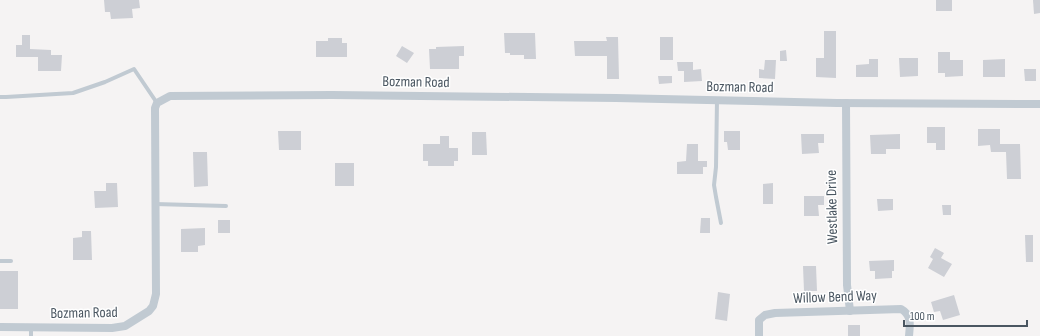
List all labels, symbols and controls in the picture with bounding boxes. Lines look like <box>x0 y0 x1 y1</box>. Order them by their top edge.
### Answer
street label: Bozman Road <box>382 72 450 92</box>
street label: Bozman Road <box>706 77 774 97</box>
street label: Westlake Drive <box>822 170 842 244</box>
street label: Willow Bend Way <box>793 286 877 308</box>
scale bar <box>904 302 1027 328</box>
street label: Bozman Road <box>50 303 118 323</box>
text: 100 m <box>910 309 935 324</box>

